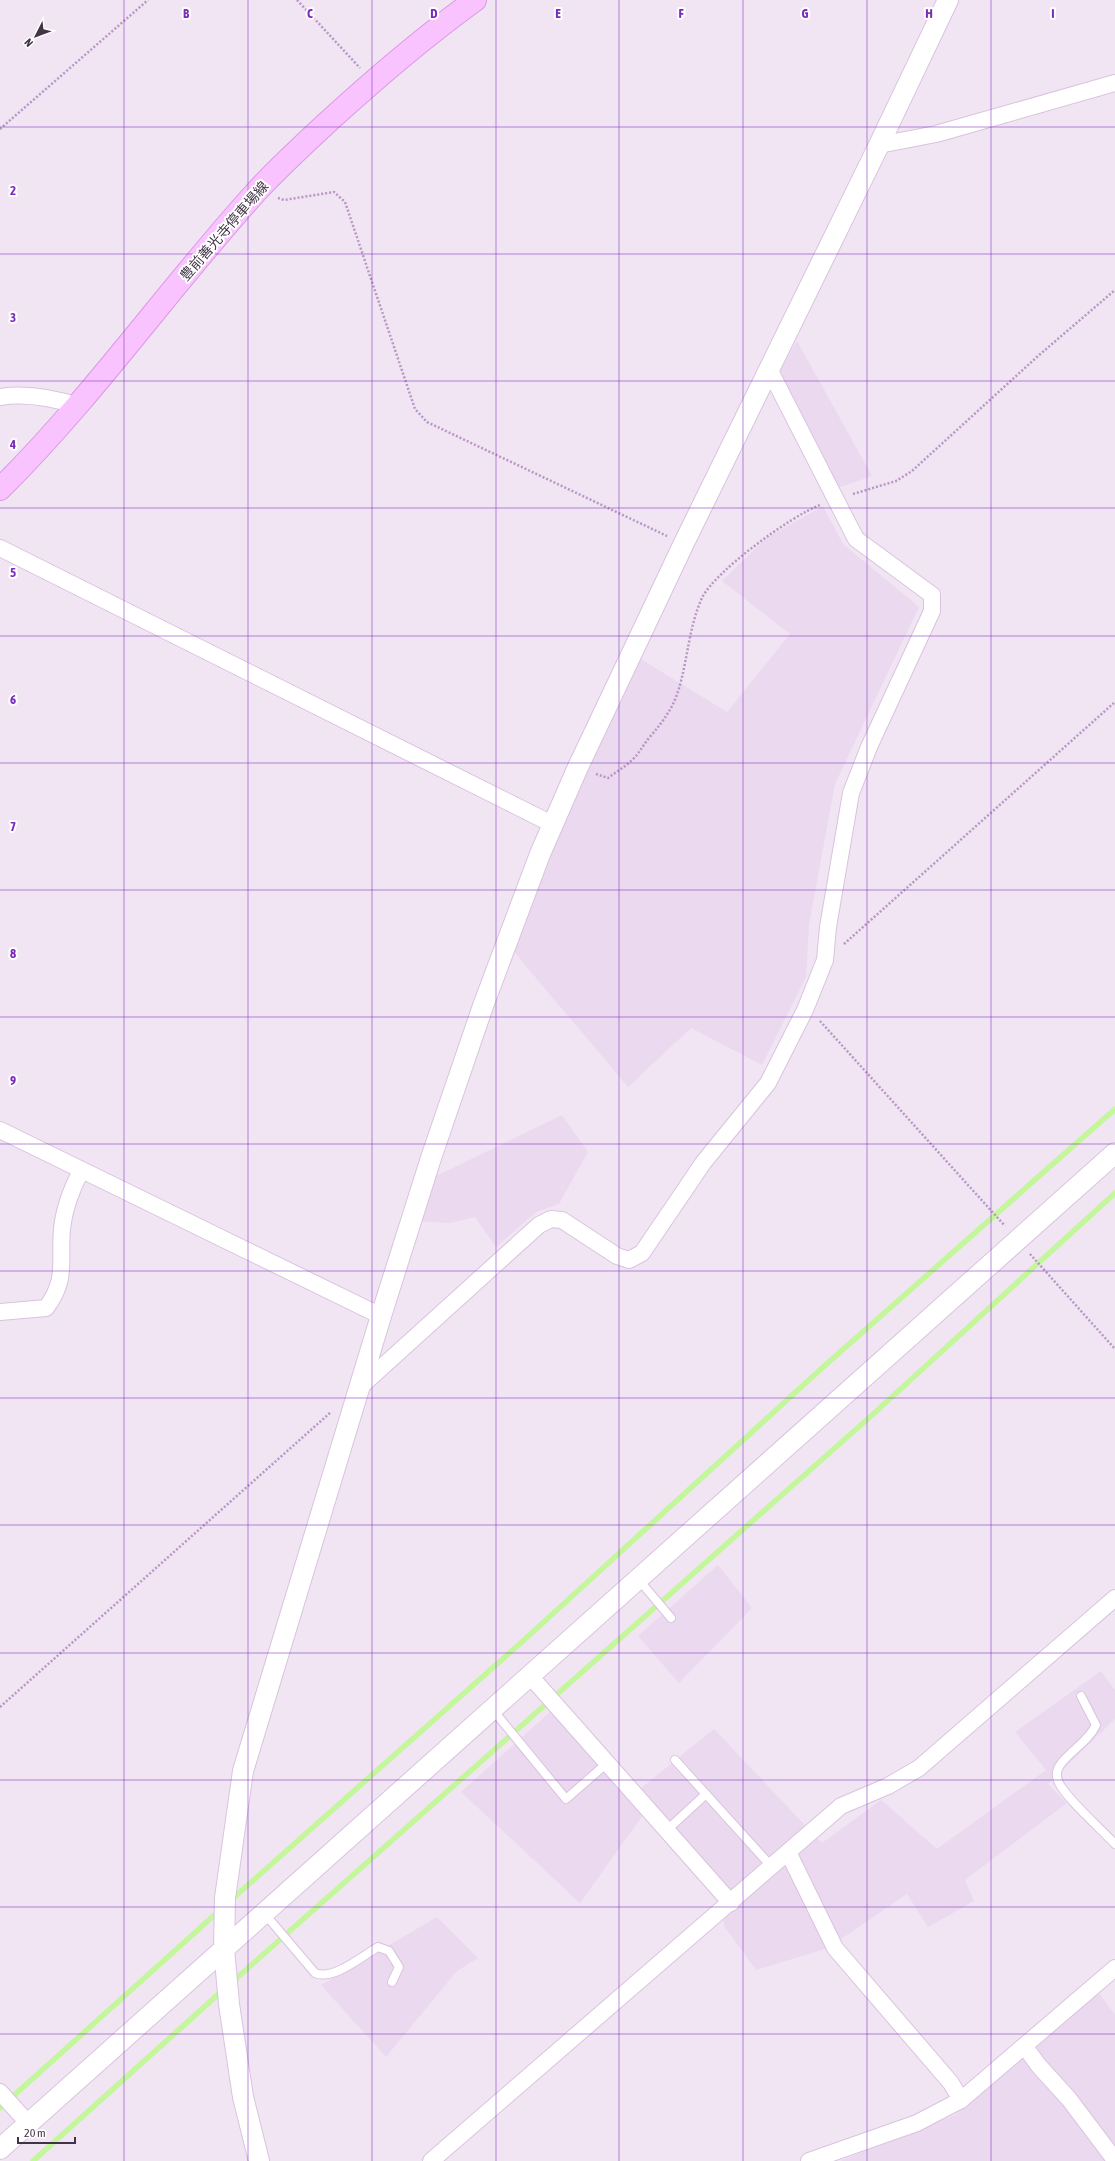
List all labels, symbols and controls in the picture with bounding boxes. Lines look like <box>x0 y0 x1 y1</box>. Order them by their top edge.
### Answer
text: B <box>183 6 190 21</box>
text: C <box>307 6 313 21</box>
text: D <box>430 6 438 21</box>
text: E <box>555 6 561 21</box>
text: F <box>678 6 684 21</box>
text: G <box>802 6 809 21</box>
text: H <box>925 6 933 21</box>
text: I <box>1051 6 1055 21</box>
north arrow <box>16 16 56 56</box>
text: N <box>22 36 35 49</box>
street label: 豊前善光寺停車場線 <box>177 178 271 284</box>
text: 2 <box>10 183 16 198</box>
text: 3 <box>10 310 16 325</box>
text: 4 <box>9 437 16 452</box>
text: 5 <box>10 565 16 580</box>
text: 6 <box>10 692 16 707</box>
text: 7 <box>10 819 16 834</box>
text: 8 <box>10 946 16 961</box>
text: 9 <box>10 1073 16 1088</box>
scale bar <box>18 2119 75 2145</box>
text: 20 m <box>24 2126 46 2140</box>

